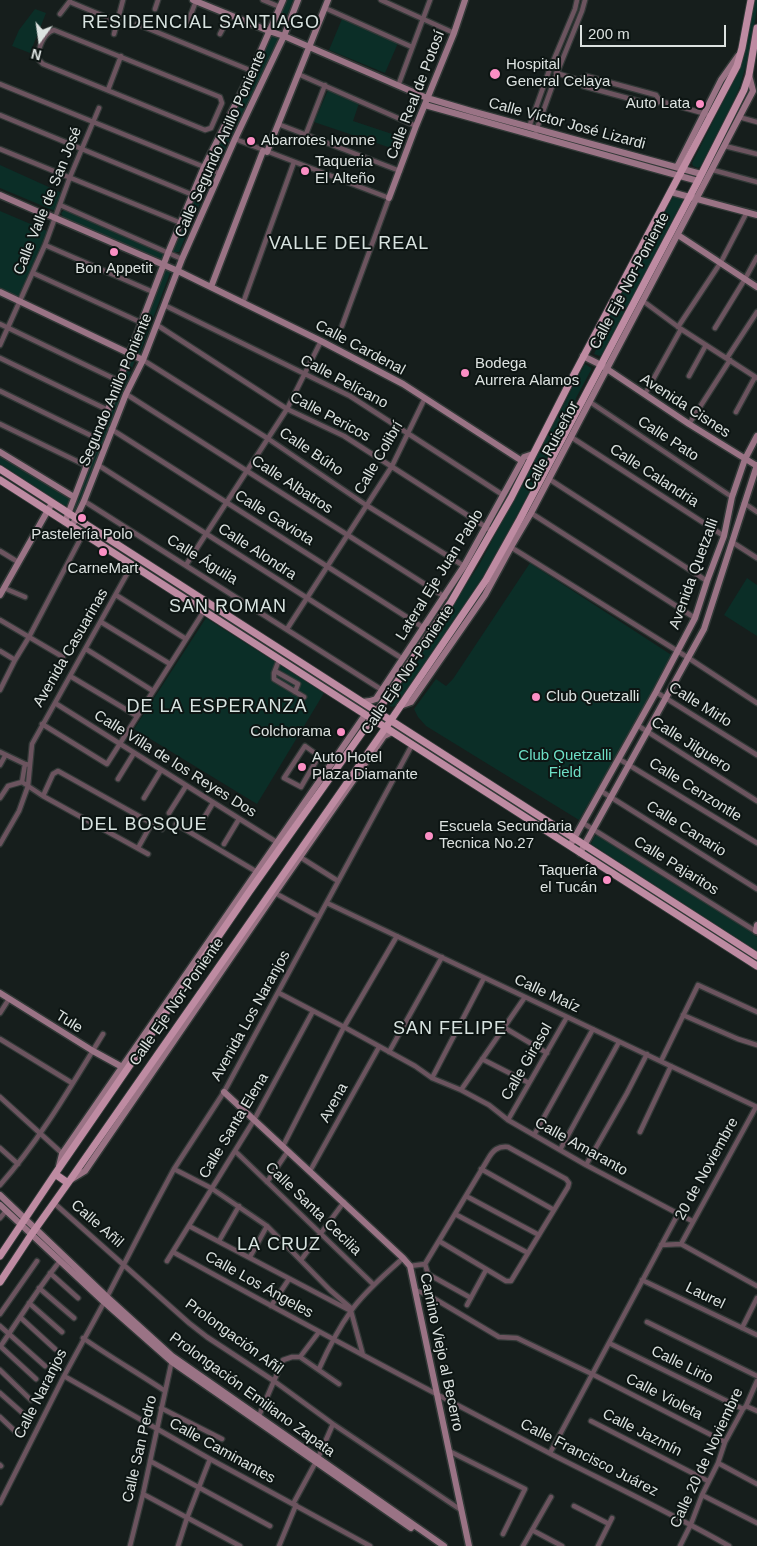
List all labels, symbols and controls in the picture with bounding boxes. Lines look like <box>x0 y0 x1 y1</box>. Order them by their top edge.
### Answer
district label: RESIDENCIAL SANTIAGO <box>79 12 323 34</box>
north arrow <box>15 15 65 65</box>
scale bar <box>582 15 728 47</box>
text: 200 m <box>588 25 630 42</box>
street label: Calle Real de Potosí <box>383 28 449 162</box>
text: N <box>30 46 43 64</box>
street label: Calle Segundo Anillo Poniente <box>172 48 270 240</box>
place label: Hospital General Celaya <box>506 56 610 91</box>
marker: Hospital General Celaya <box>488 67 502 81</box>
street label: Calle Víctor José Lizardi <box>487 94 647 154</box>
place label: Auto Lata <box>626 95 690 113</box>
marker: Auto Lata <box>694 98 706 110</box>
street label: Calle Valle de San José <box>10 124 86 278</box>
place label: Abarrotes Ivonne <box>261 132 375 150</box>
marker: Abarrotes Ivonne <box>245 135 257 147</box>
place label: Taqueria El Alteño <box>315 153 375 188</box>
marker: Taqueria El Alteño <box>299 165 311 177</box>
street label: Calle Eje Nor-Poniente <box>586 209 674 353</box>
district label: VALLE DEL REAL <box>267 233 431 255</box>
marker: Bon Appetit <box>108 246 120 258</box>
place label: Bon Appetit <box>75 260 153 278</box>
street label: Segundo Anillo Poniente <box>76 311 156 469</box>
street label: Calle Cardenal <box>312 317 408 379</box>
street label: Calle Pelícano <box>297 351 391 413</box>
place label: Bodega Aurrera Alamos <box>475 355 579 390</box>
marker: Bodega Aurrera Alamos <box>459 367 471 379</box>
street label: Avenida Cisnes <box>637 370 733 442</box>
street label: Calle Pericos <box>287 388 373 446</box>
street label: Calle Ruiseñor <box>521 398 583 494</box>
street label: Calle Pato <box>634 413 702 465</box>
street label: Calle Colibrí <box>351 418 407 498</box>
street label: Calle Búho <box>276 424 346 480</box>
street label: Calle Calandria <box>606 441 702 511</box>
street label: Calle Albatros <box>248 452 336 518</box>
street label: Calle Gaviota <box>231 487 317 549</box>
street label: Lateral Eje Juan Pablo <box>392 506 488 644</box>
marker: Pastelería Polo <box>76 512 88 524</box>
street label: Avenida Quetzalli <box>666 516 722 632</box>
street label: Calle Alondra <box>214 520 300 584</box>
place label: Pastelería Polo <box>31 526 133 544</box>
street label: Calle Águila <box>163 531 241 589</box>
marker: CarneMart <box>97 546 109 558</box>
place label: CarneMart <box>68 560 138 578</box>
street label: Avenida Casuarinas <box>30 585 112 711</box>
district label: SAN ROMAN <box>168 596 288 618</box>
street label: Calle Eje Nor-Poniente <box>358 602 458 738</box>
street label: Calle Mirlo <box>665 679 735 731</box>
place label: Club Quetzalli <box>546 688 639 706</box>
marker: Club Quetzalli <box>530 691 542 703</box>
district label: DE LA ESPERANZA <box>125 696 309 718</box>
street label: Calle Villa de los Reyes Dos <box>90 707 260 821</box>
street label: Calle Jilguero <box>648 713 734 777</box>
place label: Colchorama <box>250 723 331 741</box>
marker: Colchorama <box>335 726 347 738</box>
park label: Club Quetzalli Field <box>518 747 612 782</box>
place label: Auto Hotel Plaza Diamante <box>312 749 418 784</box>
street label: Calle Cenzontle <box>645 754 745 826</box>
marker: Auto Hotel Plaza Diamante <box>296 761 308 773</box>
street label: Calle Canario <box>643 797 729 861</box>
district label: DEL BOSQUE <box>79 814 209 836</box>
place label: Escuela Secundaria Tecnica No.27 <box>439 818 572 853</box>
marker: Escuela Secundaria Tecnica No.27 <box>423 830 435 842</box>
street label: Calle Pajaritos <box>630 833 722 899</box>
place label: Taquería el Tucán <box>539 862 597 897</box>
marker: Taquería el Tucán <box>601 874 613 886</box>
street label: Calle Eje Nor-Poniente <box>126 934 228 1070</box>
street label: Avenida Los Naranjos <box>208 948 294 1084</box>
street label: Calle Maíz <box>511 971 583 1017</box>
street label: Tule <box>52 1007 86 1037</box>
district label: SAN FELIPE <box>392 1018 508 1040</box>
street label: Calle Girasol <box>498 1020 556 1104</box>
street label: Calle Santa Elena <box>195 1070 273 1182</box>
street label: Avena <box>316 1080 352 1126</box>
street label: Calle Amaranto <box>531 1114 631 1180</box>
street label: 20 de Noviembre <box>671 1115 743 1223</box>
street label: Calle Santa Cecilia <box>261 1159 365 1259</box>
street label: Calle Añil <box>67 1196 127 1252</box>
district label: LA CRUZ <box>236 1234 322 1256</box>
street label: Calle Los Ángeles <box>202 1248 316 1322</box>
street label: Camino Viejo al Becerro <box>415 1271 467 1433</box>
street label: Laurel <box>682 1279 728 1313</box>
street label: Prolongación Añil <box>181 1295 287 1379</box>
street label: Prolongación Emiliano Zapata <box>166 1329 338 1461</box>
street label: Calle Lirio <box>648 1342 716 1388</box>
street label: Calle Naranjos <box>11 1346 71 1442</box>
street label: Calle Violeta <box>623 1370 705 1424</box>
street label: Calle 20 de Noviembre <box>667 1385 747 1531</box>
street label: Calle San Pedro <box>119 1394 161 1504</box>
street label: Calle Jazmín <box>599 1405 685 1461</box>
street label: Calle Caminantes <box>166 1414 278 1488</box>
street label: Calle Francisco Juárez <box>517 1415 661 1501</box>

